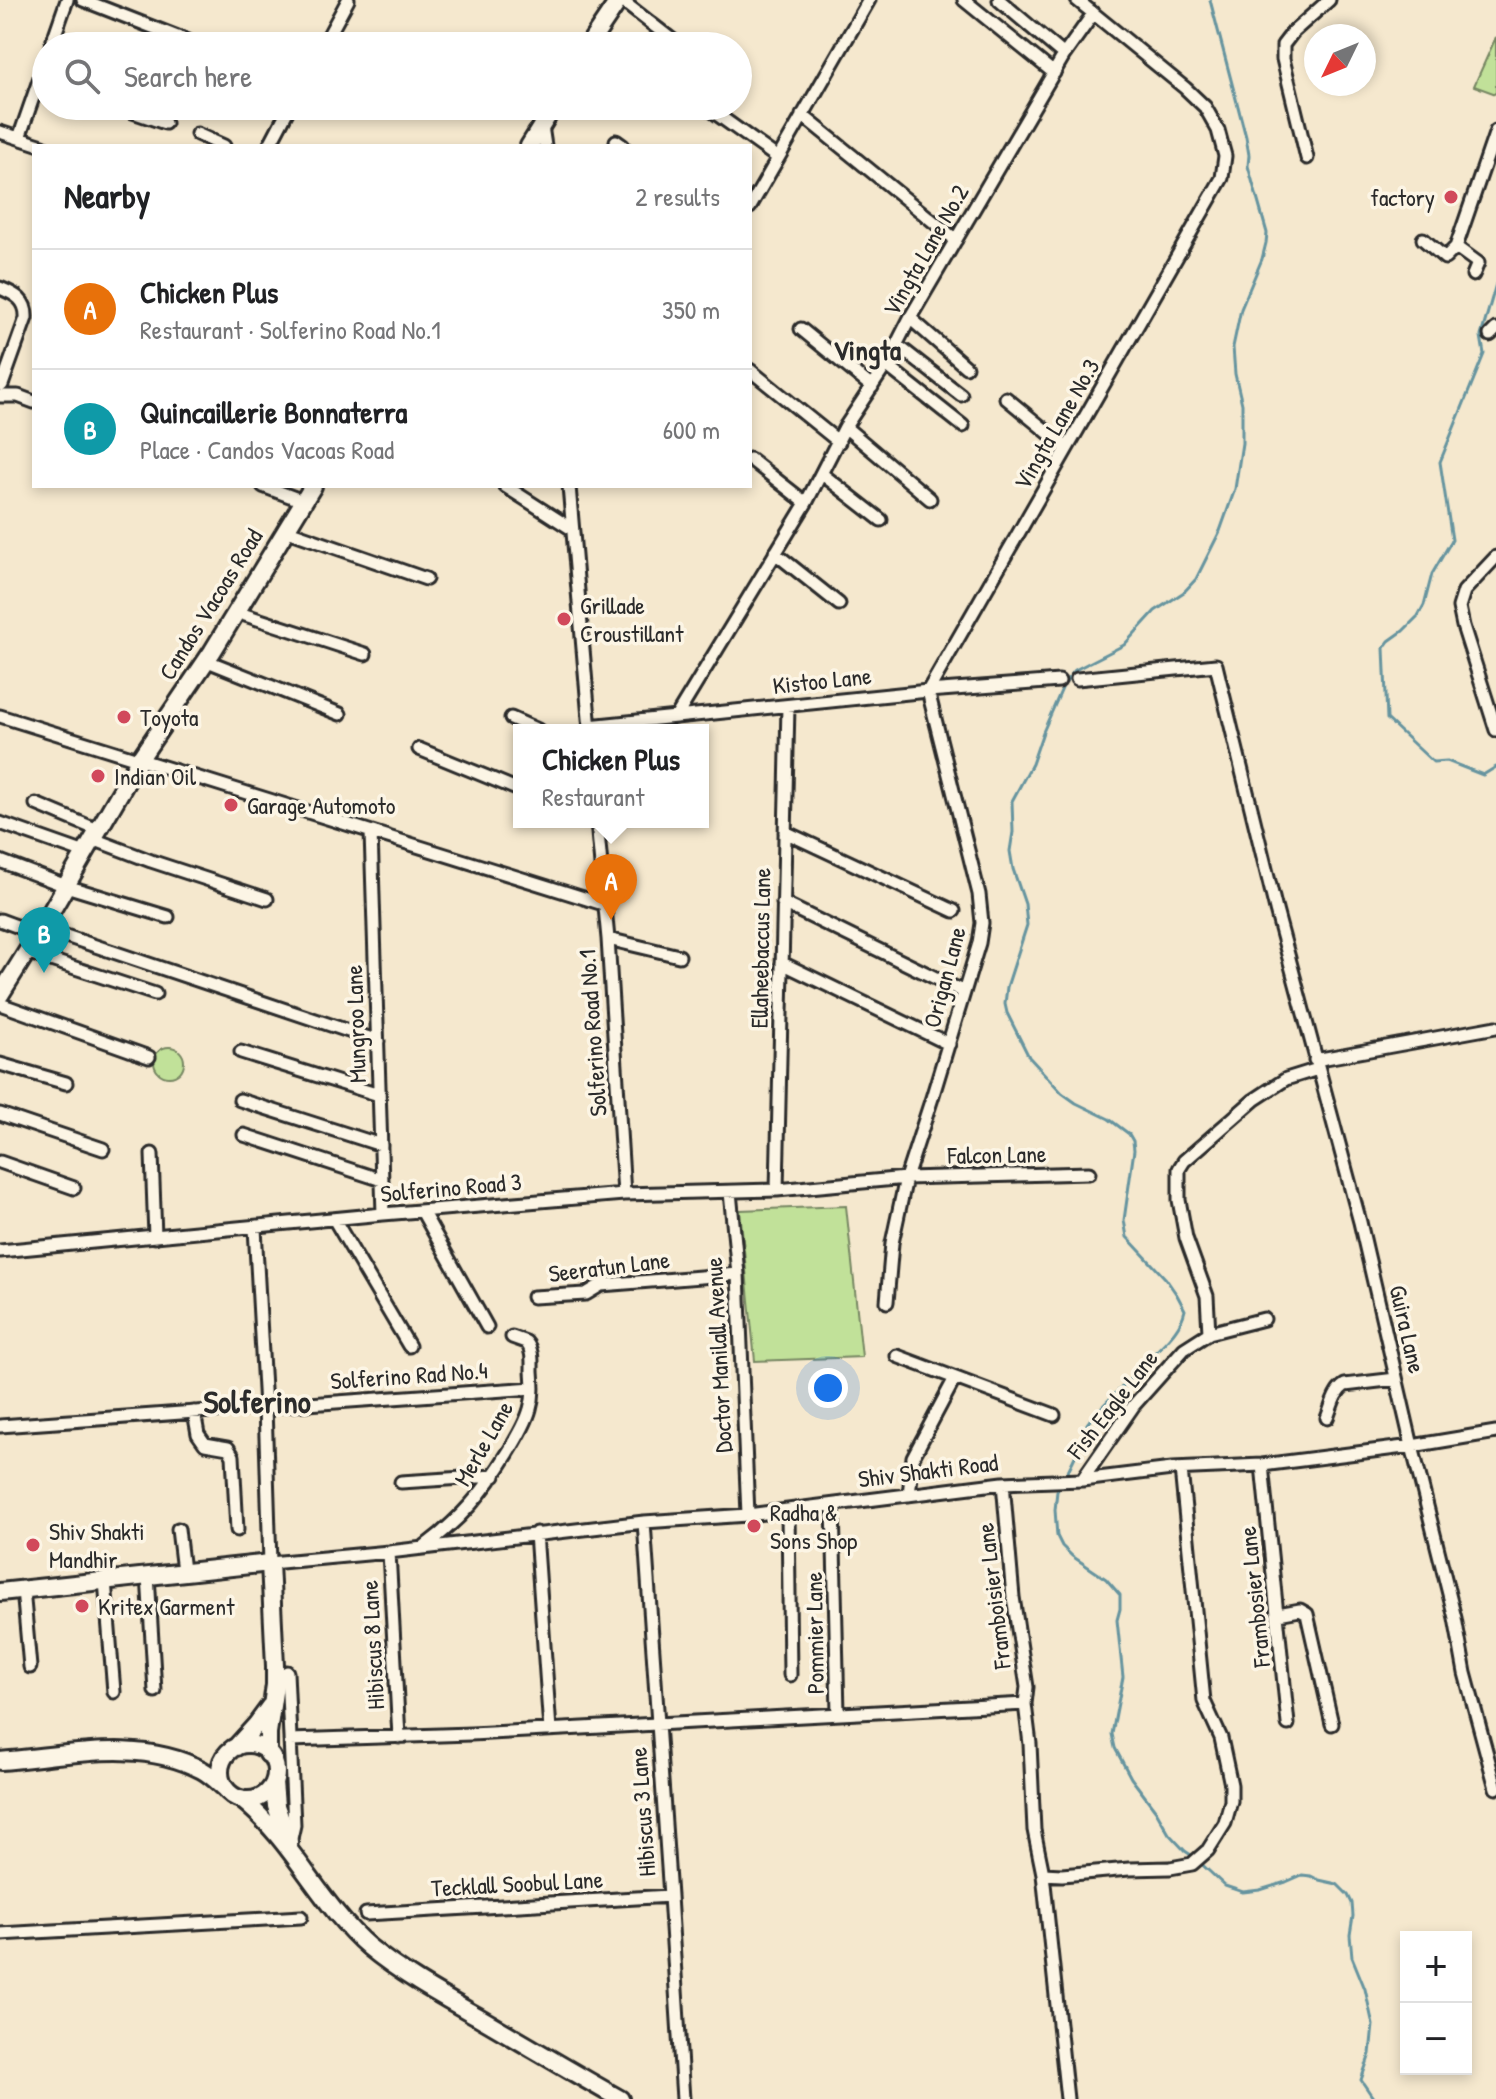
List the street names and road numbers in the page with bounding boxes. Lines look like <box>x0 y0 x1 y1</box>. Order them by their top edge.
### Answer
street label: Vingta Lane No.2 <box>874 179 976 321</box>
street label: Vingta Lane No.3 <box>1006 353 1106 495</box>
street label: Candos Vacoas Road <box>151 522 269 686</box>
street label: Kistoo Lane <box>771 659 873 701</box>
street label: Ellaheebaccus Lane <box>743 867 777 1029</box>
street label: Origan Lane <box>915 923 973 1031</box>
street label: Solferino Road No.1 <box>570 949 614 1117</box>
street label: Mungroo Lane <box>337 964 373 1084</box>
street label: Falcon Lane <box>946 1137 1047 1171</box>
street label: Solferino Road 3 <box>379 1165 523 1209</box>
street label: Seeratun Lane <box>547 1243 672 1289</box>
street label: Doctor Manilall Avenue <box>697 1256 739 1453</box>
street label: Guira Lane <box>1382 1282 1434 1377</box>
street label: Fish Eagle Lane <box>1059 1343 1165 1466</box>
street label: Solferino Rad No.4 <box>329 1354 489 1396</box>
street label: Merle Lane <box>446 1394 520 1491</box>
street label: Shiv Shakti Road <box>856 1446 1000 1494</box>
street label: Framboisier Lane <box>968 1521 1018 1672</box>
street label: Frambosier Lane <box>1231 1525 1277 1670</box>
street label: Pommier Lane <box>797 1571 831 1694</box>
street label: Hibiscus 8 Lane <box>353 1579 391 1710</box>
street label: Hibiscus 3 Lane <box>621 1746 662 1878</box>
street label: Tecklall Soobul Lane <box>430 1862 604 1903</box>

